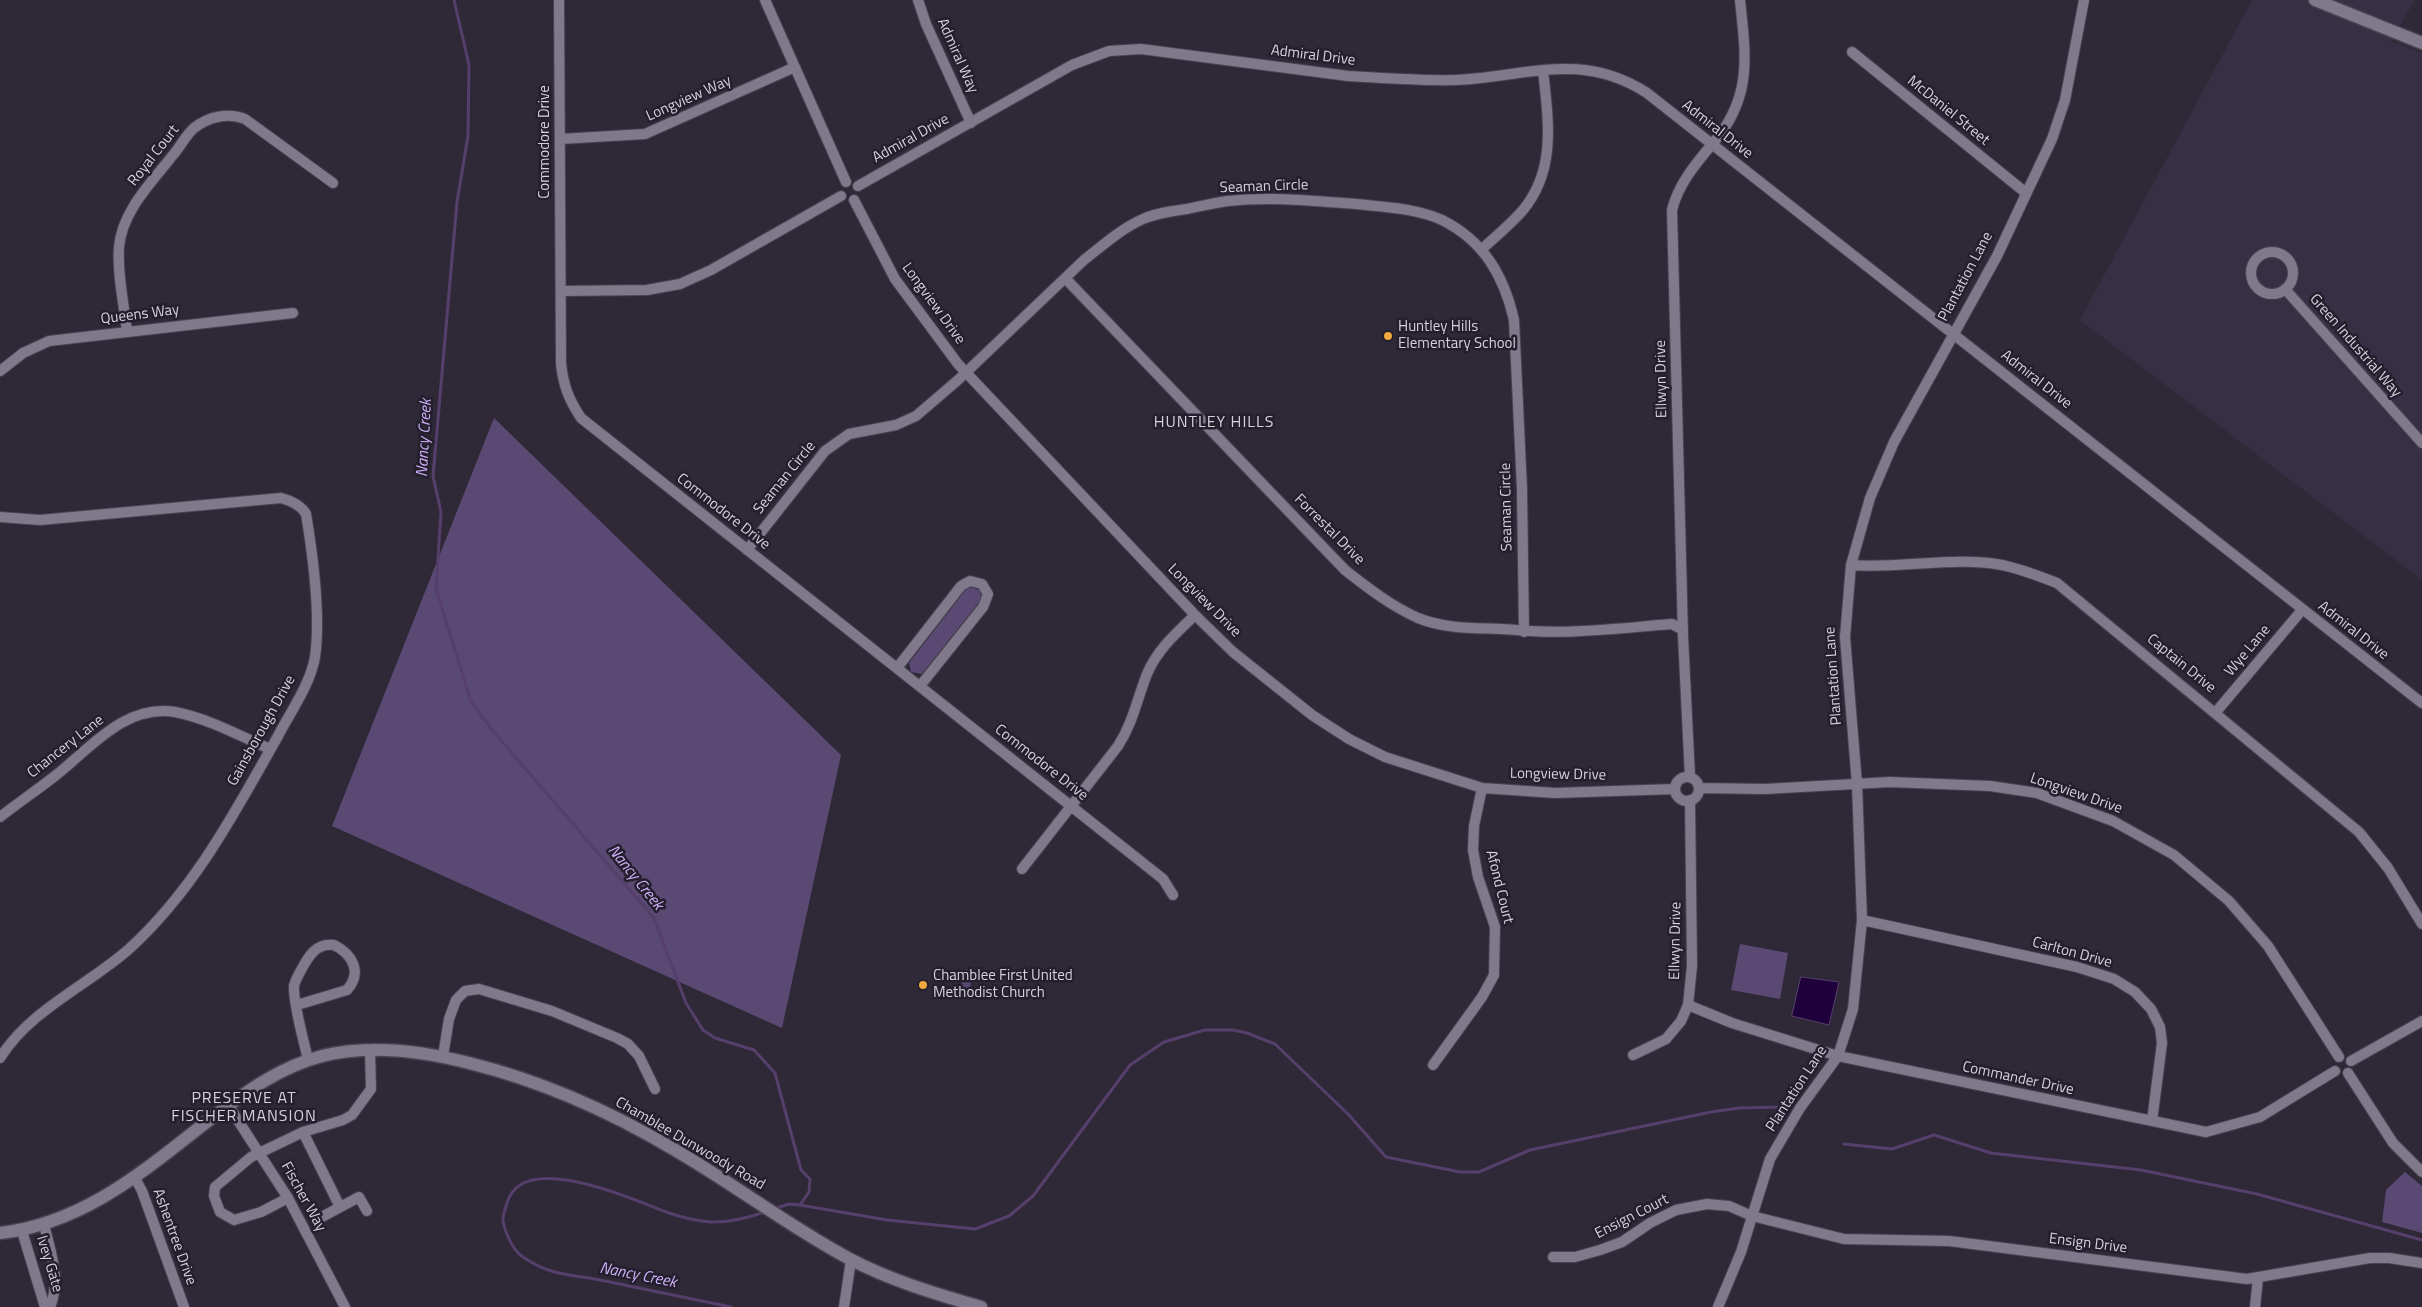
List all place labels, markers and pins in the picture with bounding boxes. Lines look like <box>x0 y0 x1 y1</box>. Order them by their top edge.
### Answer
place label: Huntley Hills Elementary School <box>1398 318 1516 353</box>
marker: Huntley Hills Elementary School <box>1382 330 1394 342</box>
place label: Chamblee First United Methodist Church <box>933 967 1073 1002</box>
marker: Chamblee First United Methodist Church <box>917 979 929 991</box>

